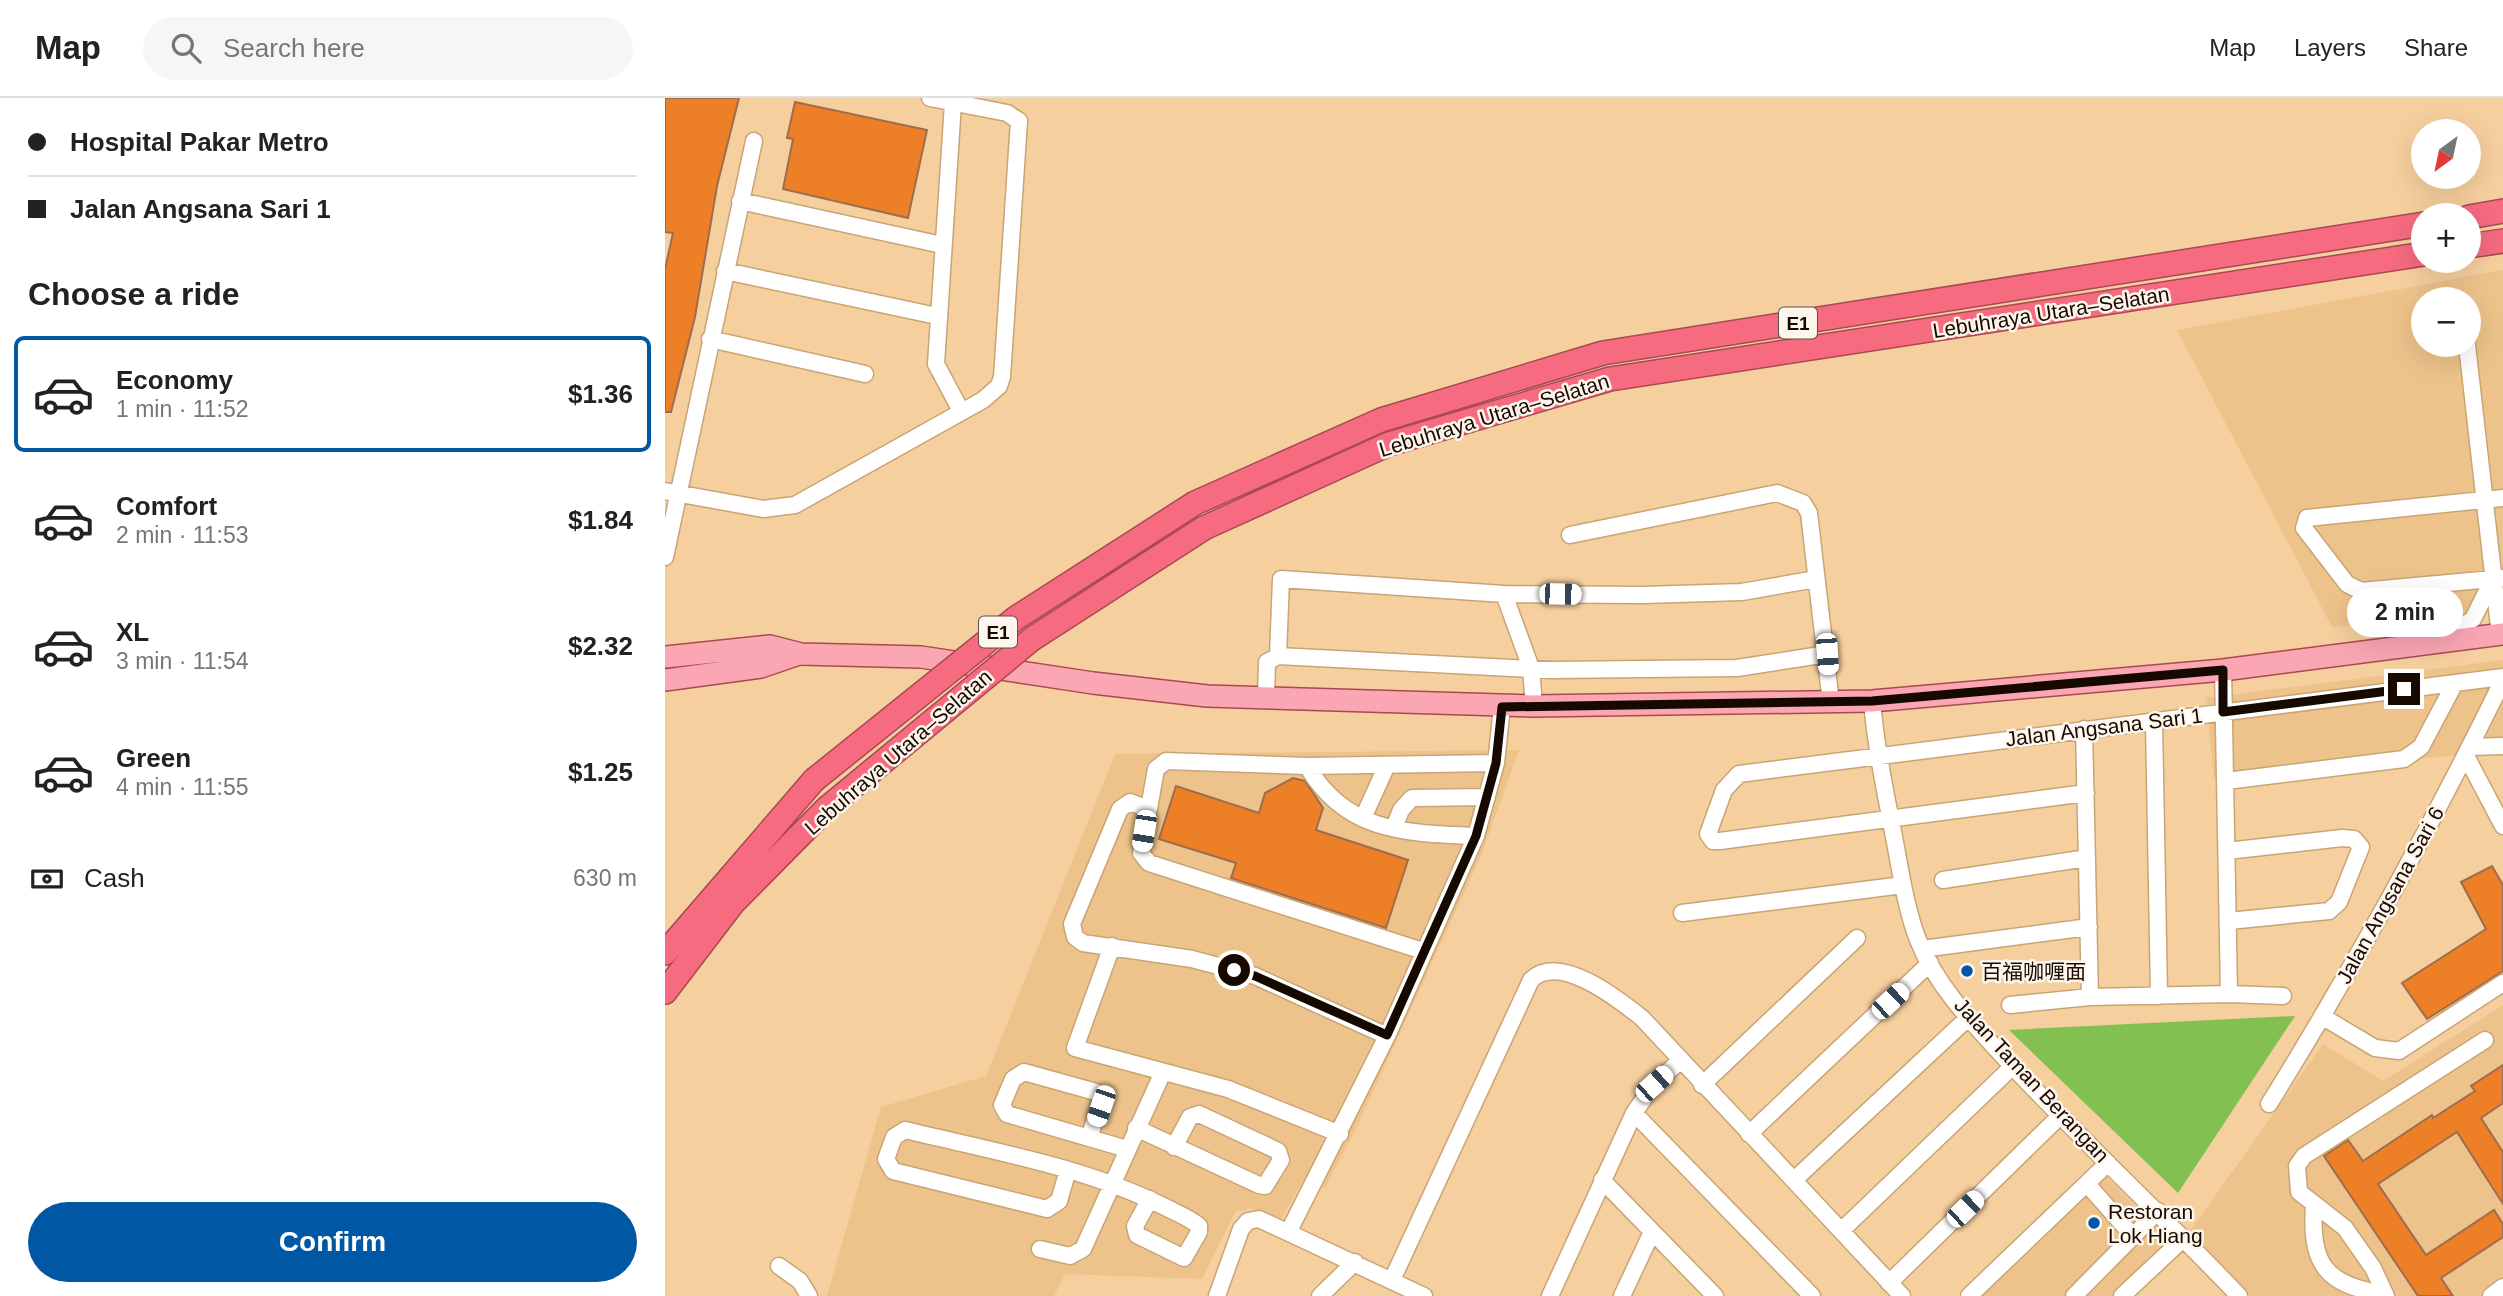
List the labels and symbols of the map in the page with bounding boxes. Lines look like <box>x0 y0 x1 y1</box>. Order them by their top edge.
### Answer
north arrow <box>2411 119 2481 189</box>
street label: Lebuhraya Utara–Selatan <box>1931 282 2171 342</box>
road number: E1 <box>1779 308 1817 339</box>
street label: Lebuhraya Utara–Selatan <box>1376 369 1612 461</box>
car <box>1539 583 1582 605</box>
callout: 2 min <box>2346 588 2462 636</box>
road number: E1 <box>979 617 1017 648</box>
car <box>1816 632 1839 676</box>
street label: Lebuhraya Utara–Selatan <box>800 665 996 839</box>
route end <box>2388 673 2420 705</box>
street label: Jalan Angsana Sari 1 <box>2004 703 2204 751</box>
street label: Jalan Angsana Sari 6 <box>2332 803 2448 987</box>
car <box>1131 809 1158 853</box>
route start <box>1218 954 1250 986</box>
place label: 百福咖喱面 <box>1981 960 2086 983</box>
marker: 百福咖喱面 <box>1959 963 1975 979</box>
car <box>1868 979 1913 1023</box>
street label: Jalan Taman Berangan <box>1950 993 2114 1167</box>
car <box>1632 1062 1677 1106</box>
car <box>1085 1083 1118 1129</box>
car <box>1943 1187 1988 1231</box>
place label: Restoran Lok Hiang <box>2108 1200 2203 1247</box>
marker: Restoran Lok Hiang <box>2086 1215 2102 1231</box>

